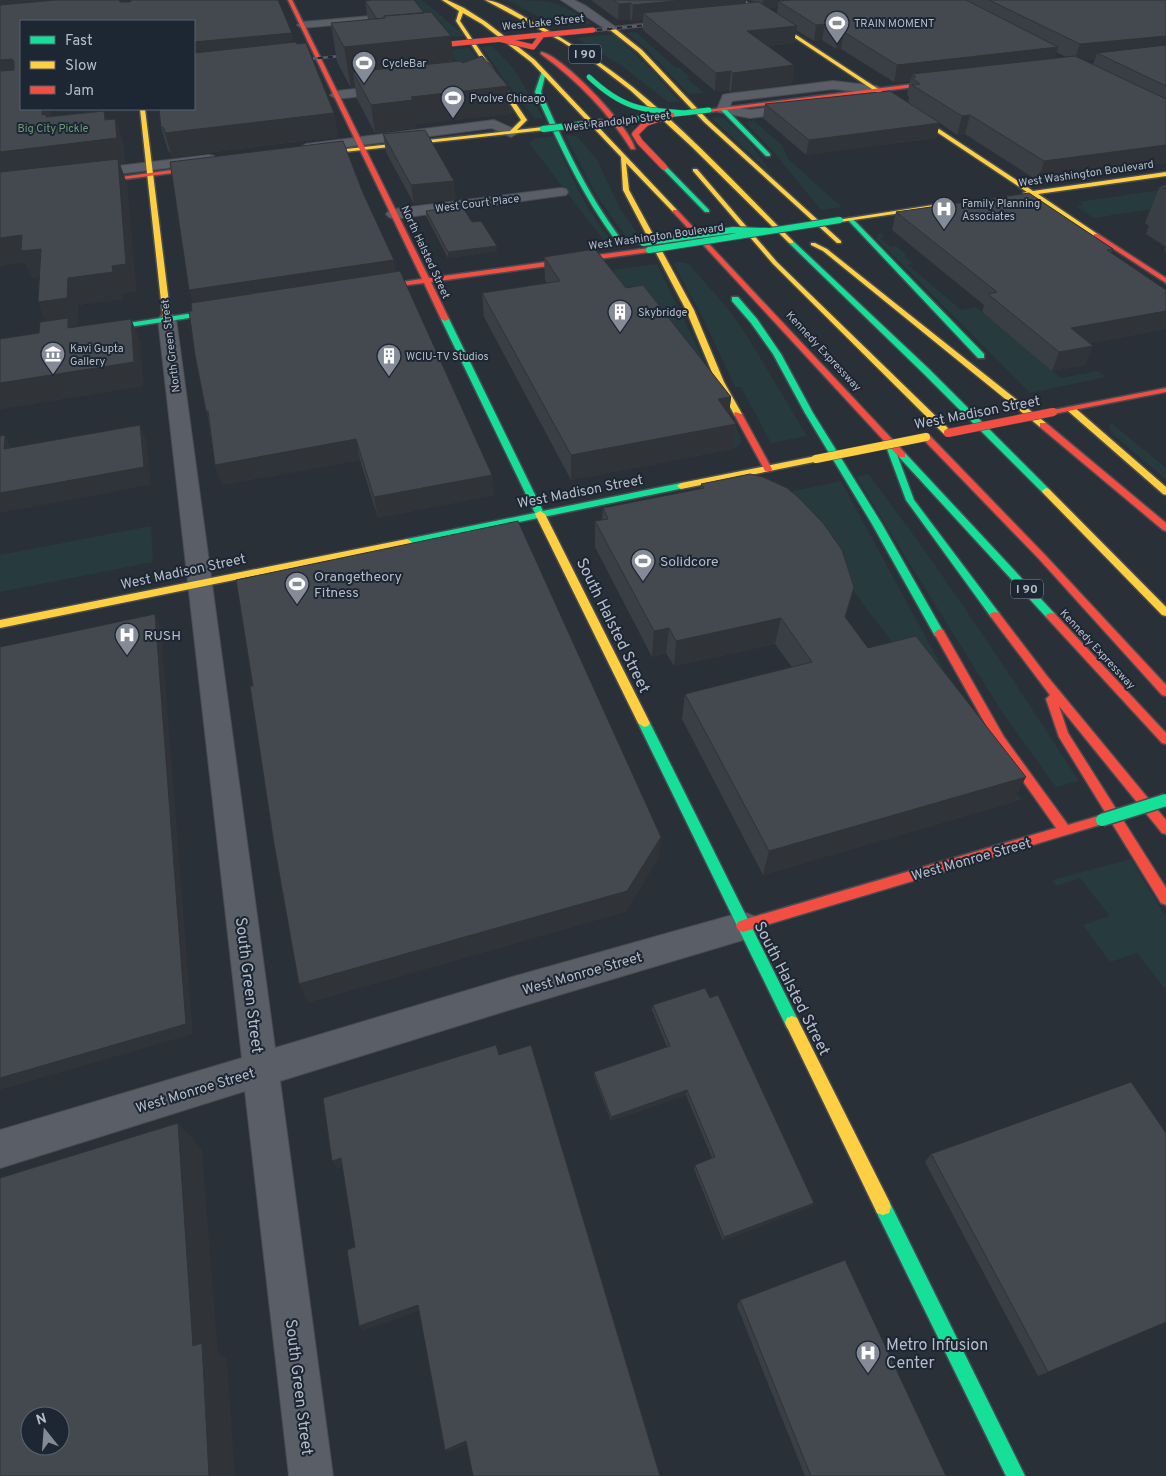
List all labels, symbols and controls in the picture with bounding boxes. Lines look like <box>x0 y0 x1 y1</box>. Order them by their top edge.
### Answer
sports icon: TRAIN MOMENT <box>824 10 850 44</box>
street label: West Lake Street <box>501 12 585 34</box>
place label: TRAIN MOMENT <box>854 17 934 31</box>
legend <box>20 20 195 110</box>
text: Fast <box>65 32 93 51</box>
road number: I 90 <box>569 44 601 64</box>
sports icon: CycleBar <box>351 50 377 84</box>
text: Slow <box>65 57 97 76</box>
place label: CycleBar <box>382 57 427 71</box>
text: Jam <box>65 82 94 101</box>
sports icon: Pvolve Chicago <box>440 85 466 119</box>
place label: Pvolve Chicago <box>470 92 546 106</box>
street label: West Randolph Street <box>563 109 671 135</box>
park label: Big City Pickle <box>18 122 89 136</box>
street label: West Washington Boulevard <box>1018 158 1155 190</box>
street label: West Court Place <box>434 192 520 216</box>
hospital icon: Family Planning Associates <box>931 196 957 230</box>
place label: Family Planning Associates <box>962 197 1040 224</box>
street label: North Halsted Street <box>397 204 453 301</box>
street label: West Washington Boulevard <box>588 221 725 253</box>
street label: North Green Street <box>158 298 184 393</box>
building icon: Skybridge <box>607 299 633 333</box>
place label: Skybridge <box>638 306 688 320</box>
street label: Kennedy Expressway <box>783 309 864 395</box>
museum icon: Kavi Gupta Gallery <box>40 341 66 375</box>
place label: Kavi Gupta Gallery <box>70 342 124 369</box>
building icon: WCIU-TV Studios <box>376 343 402 377</box>
place label: WCIU-TV Studios <box>406 350 489 364</box>
street label: West Madison Street <box>913 393 1042 434</box>
street label: West Madison Street <box>516 472 645 513</box>
sports icon: Solidcore <box>630 548 656 582</box>
street label: West Madison Street <box>119 551 247 594</box>
place label: Solidcore <box>660 554 719 571</box>
street label: South Halsted Street <box>571 555 654 697</box>
place label: Orangetheory Fitness <box>314 569 402 602</box>
sports icon: Orangetheory Fitness <box>284 571 310 605</box>
road number: I 90 <box>1011 580 1043 598</box>
street label: Kennedy Expressway <box>1057 607 1138 693</box>
hospital icon: RUSH <box>114 622 140 656</box>
place label: RUSH <box>144 628 181 645</box>
street label: West Monroe Street <box>910 835 1033 886</box>
street label: South Green Street <box>230 916 266 1054</box>
street label: South Halsted Street <box>749 918 834 1059</box>
street label: West Monroe Street <box>521 949 644 1000</box>
street label: West Monroe Street <box>134 1065 257 1118</box>
street label: South Green Street <box>280 1318 316 1456</box>
place label: Metro Infusion Center <box>886 1336 988 1374</box>
hospital icon: Metro Infusion Center <box>855 1340 881 1374</box>
north arrow <box>20 1406 70 1456</box>
text: N <box>34 1410 49 1430</box>

